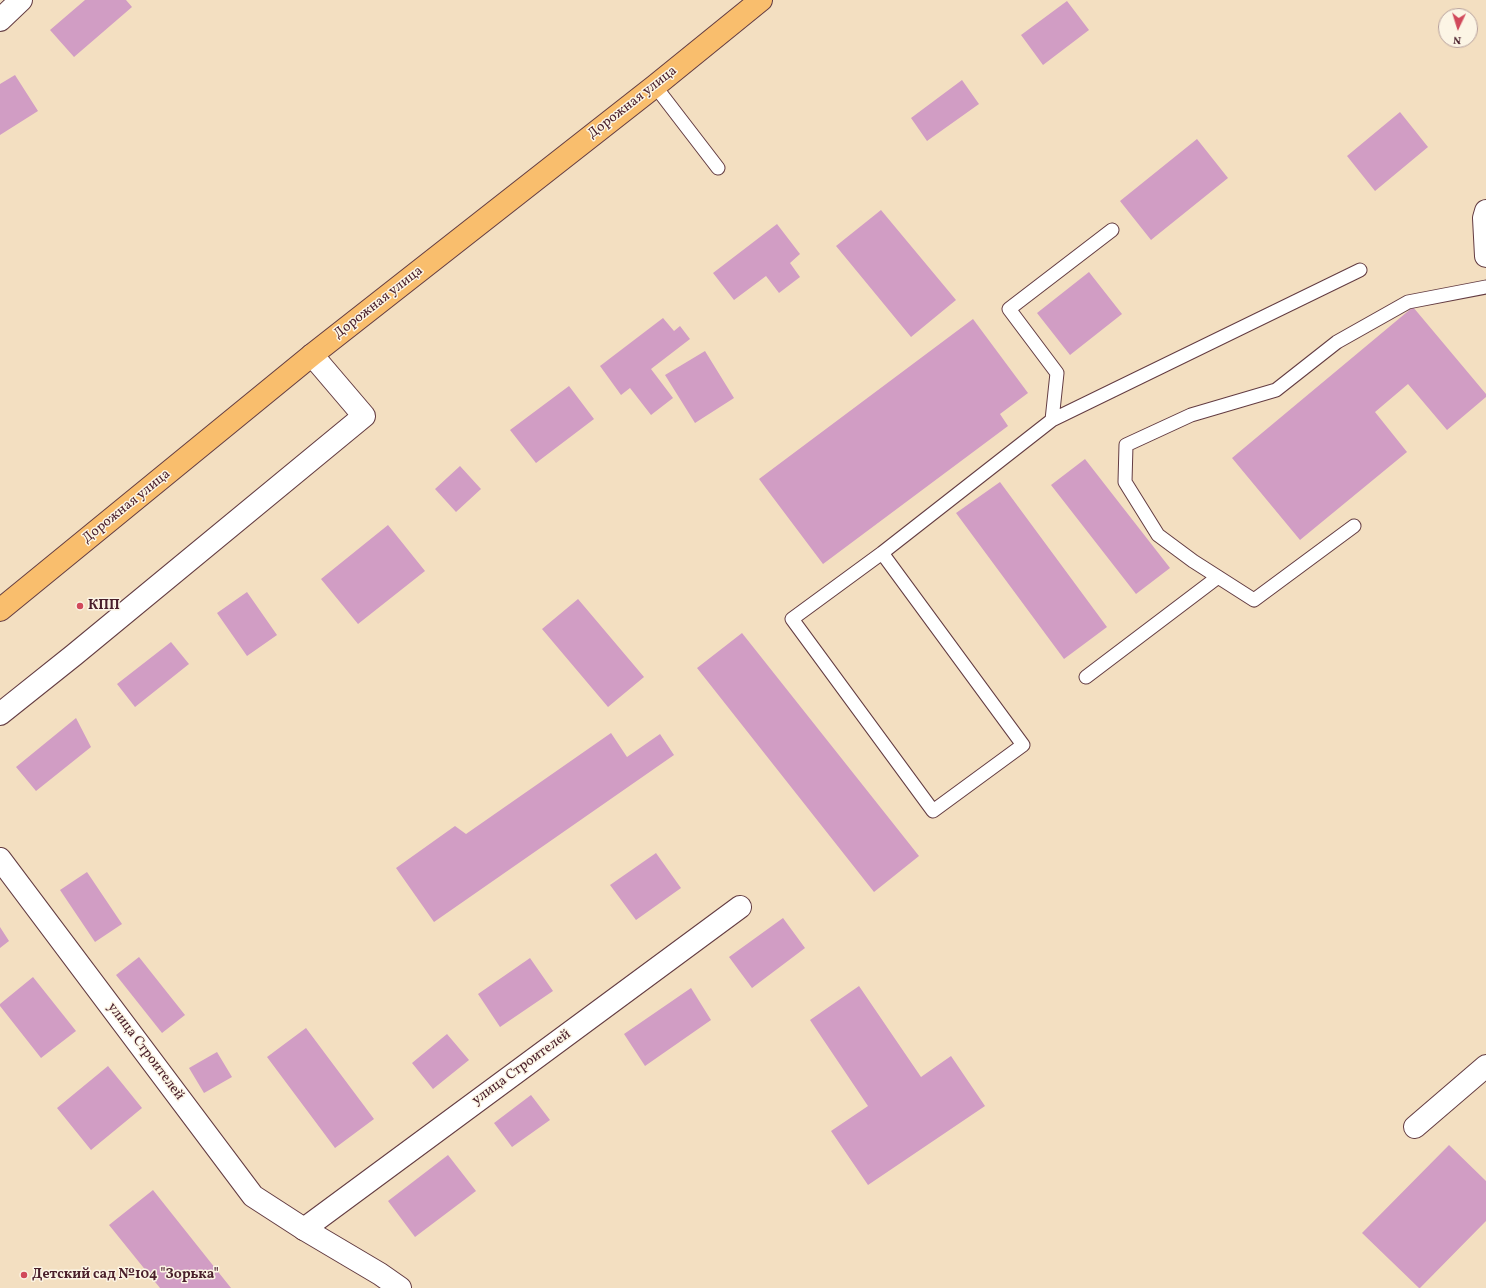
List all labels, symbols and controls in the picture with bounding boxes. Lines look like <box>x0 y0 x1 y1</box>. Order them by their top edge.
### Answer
north arrow <box>1438 8 1478 48</box>
text: N <box>1453 32 1462 47</box>
street label: Дорожная улица <box>585 63 681 143</box>
street label: Дорожная улица <box>331 263 427 343</box>
street label: Дорожная улица <box>80 466 174 548</box>
place label: КПП <box>88 598 120 614</box>
marker: КПП <box>75 601 85 611</box>
street label: улица Строителей <box>103 1000 187 1104</box>
street label: улица Строителей <box>469 1027 575 1109</box>
place label: Детский сад №104 "Зорька" <box>32 1267 219 1283</box>
marker: Детский сад №104 "Зорька" <box>19 1270 29 1280</box>

